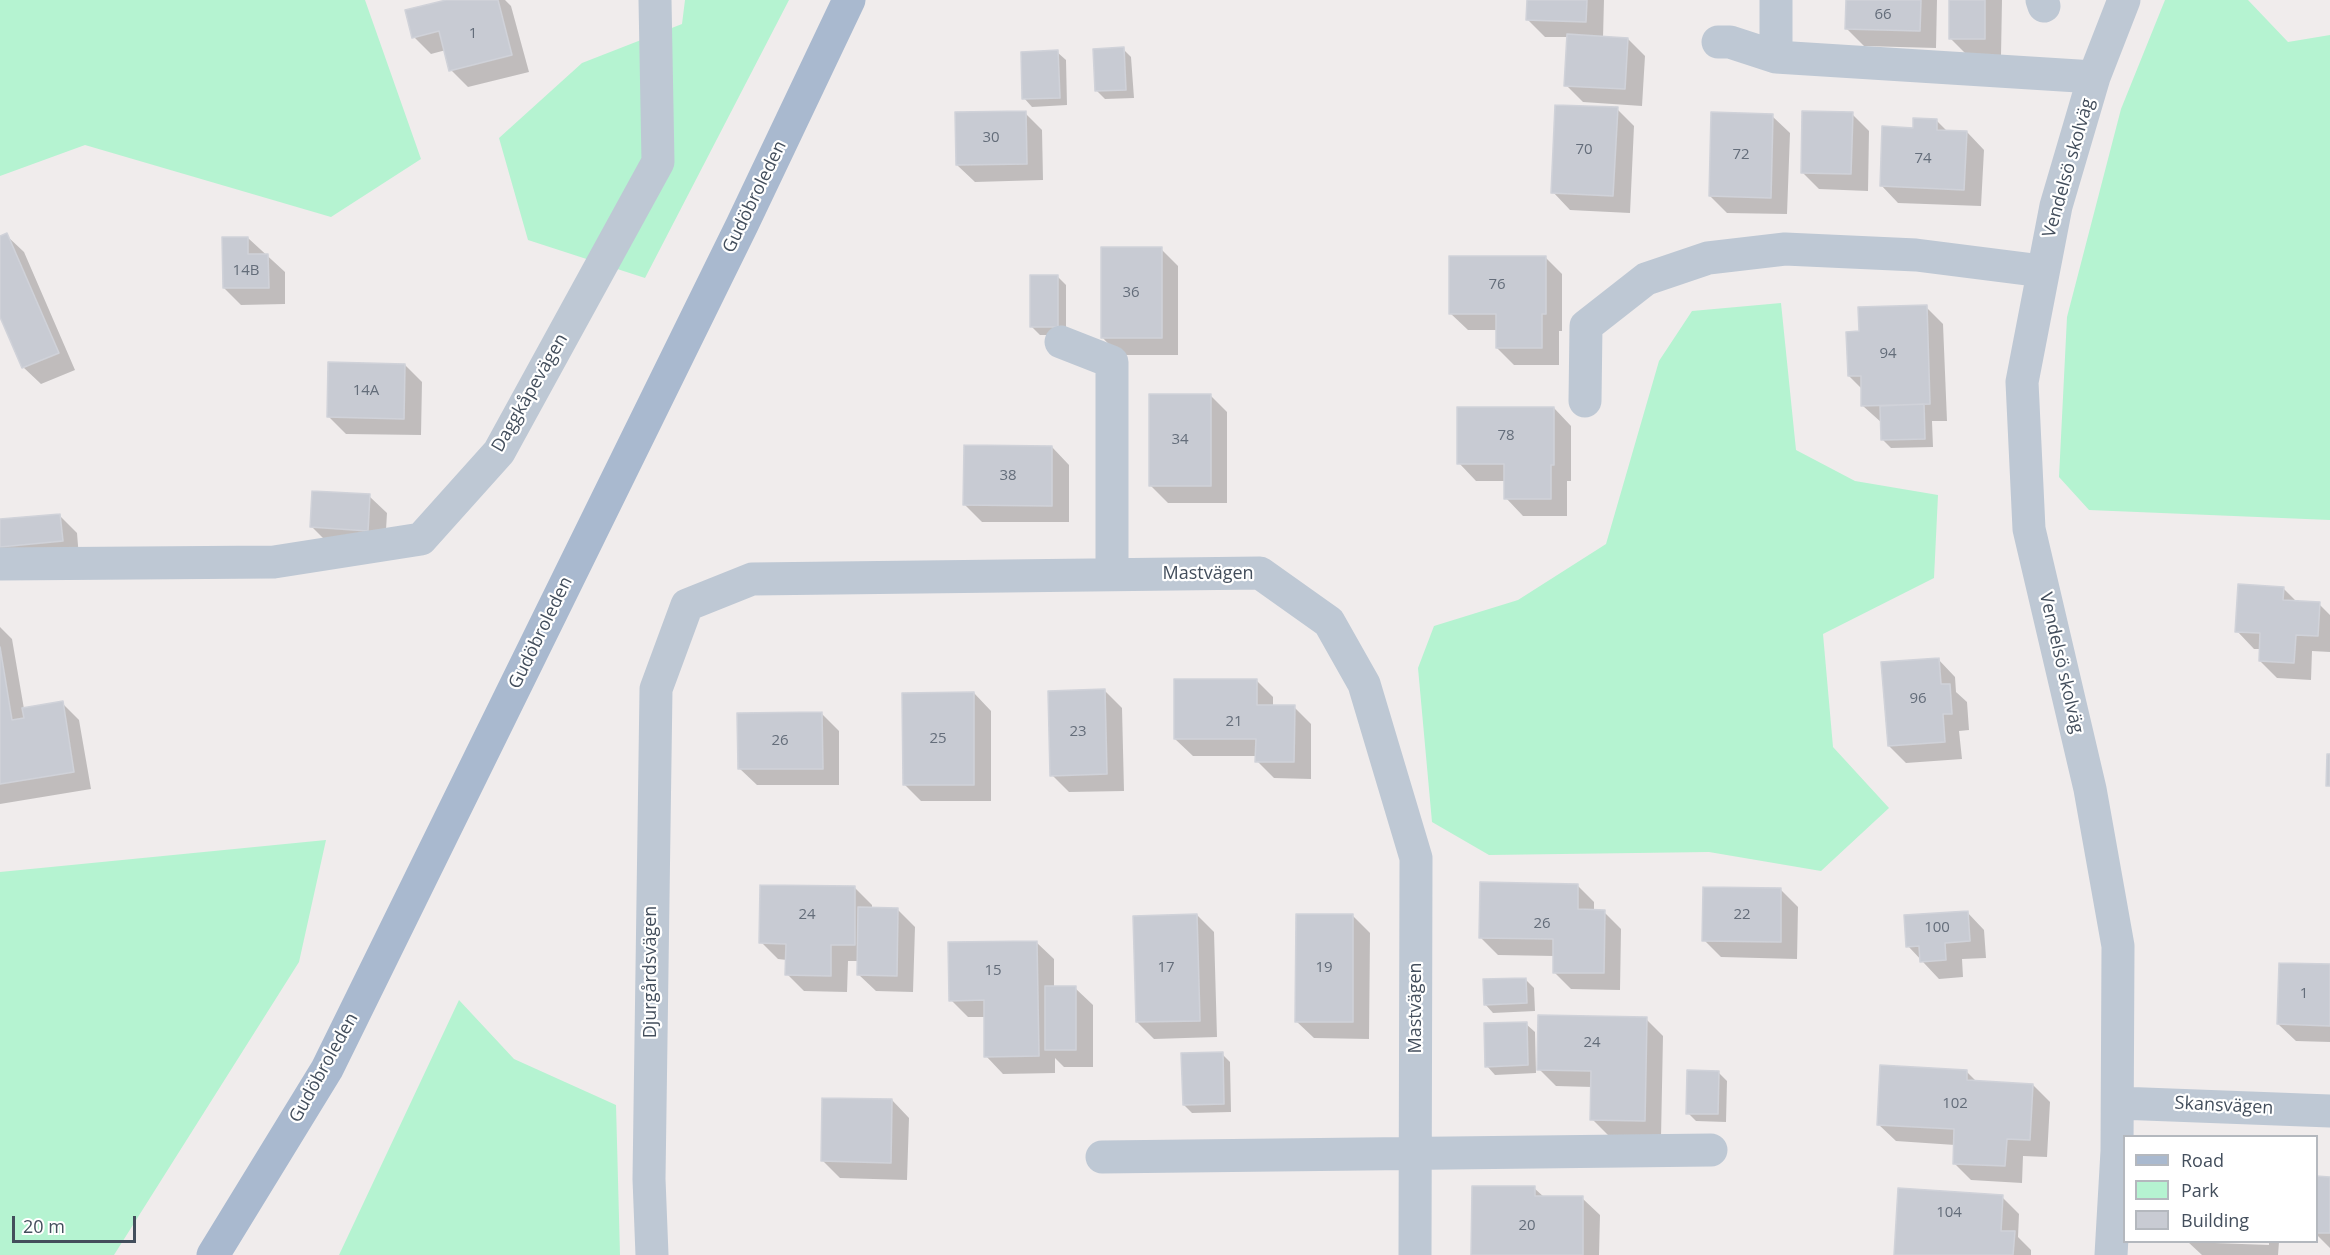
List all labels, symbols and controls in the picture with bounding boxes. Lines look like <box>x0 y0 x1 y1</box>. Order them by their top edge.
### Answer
house number: 66 <box>1874 6 1892 24</box>
house number: 1 <box>469 25 477 43</box>
street label: Vendelsö skolväg <box>2039 96 2099 240</box>
house number: 30 <box>982 129 1000 147</box>
street label: Gudöbroleden <box>719 137 791 257</box>
house number: 70 <box>1575 141 1593 159</box>
house number: 72 <box>1732 146 1750 164</box>
house number: 74 <box>1914 150 1932 168</box>
house number: 14B <box>233 262 259 280</box>
house number: 76 <box>1488 276 1506 294</box>
house number: 36 <box>1122 284 1140 302</box>
street label: Daggkåpevägen <box>487 330 573 456</box>
house number: 94 <box>1879 345 1897 363</box>
house number: 14A <box>353 382 379 400</box>
house number: 78 <box>1497 427 1515 445</box>
house number: 34 <box>1171 431 1189 449</box>
house number: 38 <box>999 467 1017 485</box>
street label: Mastvägen <box>1162 563 1254 585</box>
street label: Gudöbroleden <box>505 573 577 693</box>
street label: Vendelsö skolväg <box>2034 591 2088 735</box>
house number: 96 <box>1909 690 1927 708</box>
house number: 21 <box>1225 713 1243 731</box>
house number: 23 <box>1069 723 1087 741</box>
house number: 25 <box>929 730 947 748</box>
house number: 26 <box>771 732 789 750</box>
street label: Djurgårdsvägen <box>640 906 662 1038</box>
house number: 24 <box>798 906 816 924</box>
house number: 22 <box>1733 906 1751 924</box>
house number: 26 <box>1533 915 1551 933</box>
house number: 100 <box>1924 919 1950 937</box>
house number: 17 <box>1157 959 1175 977</box>
house number: 19 <box>1315 959 1333 977</box>
house number: 15 <box>984 962 1002 980</box>
street label: Mastvägen <box>1405 962 1427 1054</box>
house number: 1 <box>2300 985 2308 1003</box>
street label: Gudöbroleden <box>285 1009 363 1127</box>
house number: 24 <box>1583 1034 1601 1052</box>
street label: Skansvägen <box>2174 1093 2274 1119</box>
house number: 102 <box>1942 1095 1968 1113</box>
legend <box>2123 1135 2318 1243</box>
text: Road <box>2181 1148 2224 1172</box>
text: Park <box>2181 1178 2219 1202</box>
scale bar <box>15 1204 140 1242</box>
house number: 104 <box>1936 1204 1962 1222</box>
text: Building <box>2181 1208 2249 1232</box>
text: 20 m <box>23 1214 65 1238</box>
house number: 20 <box>1518 1217 1536 1235</box>

